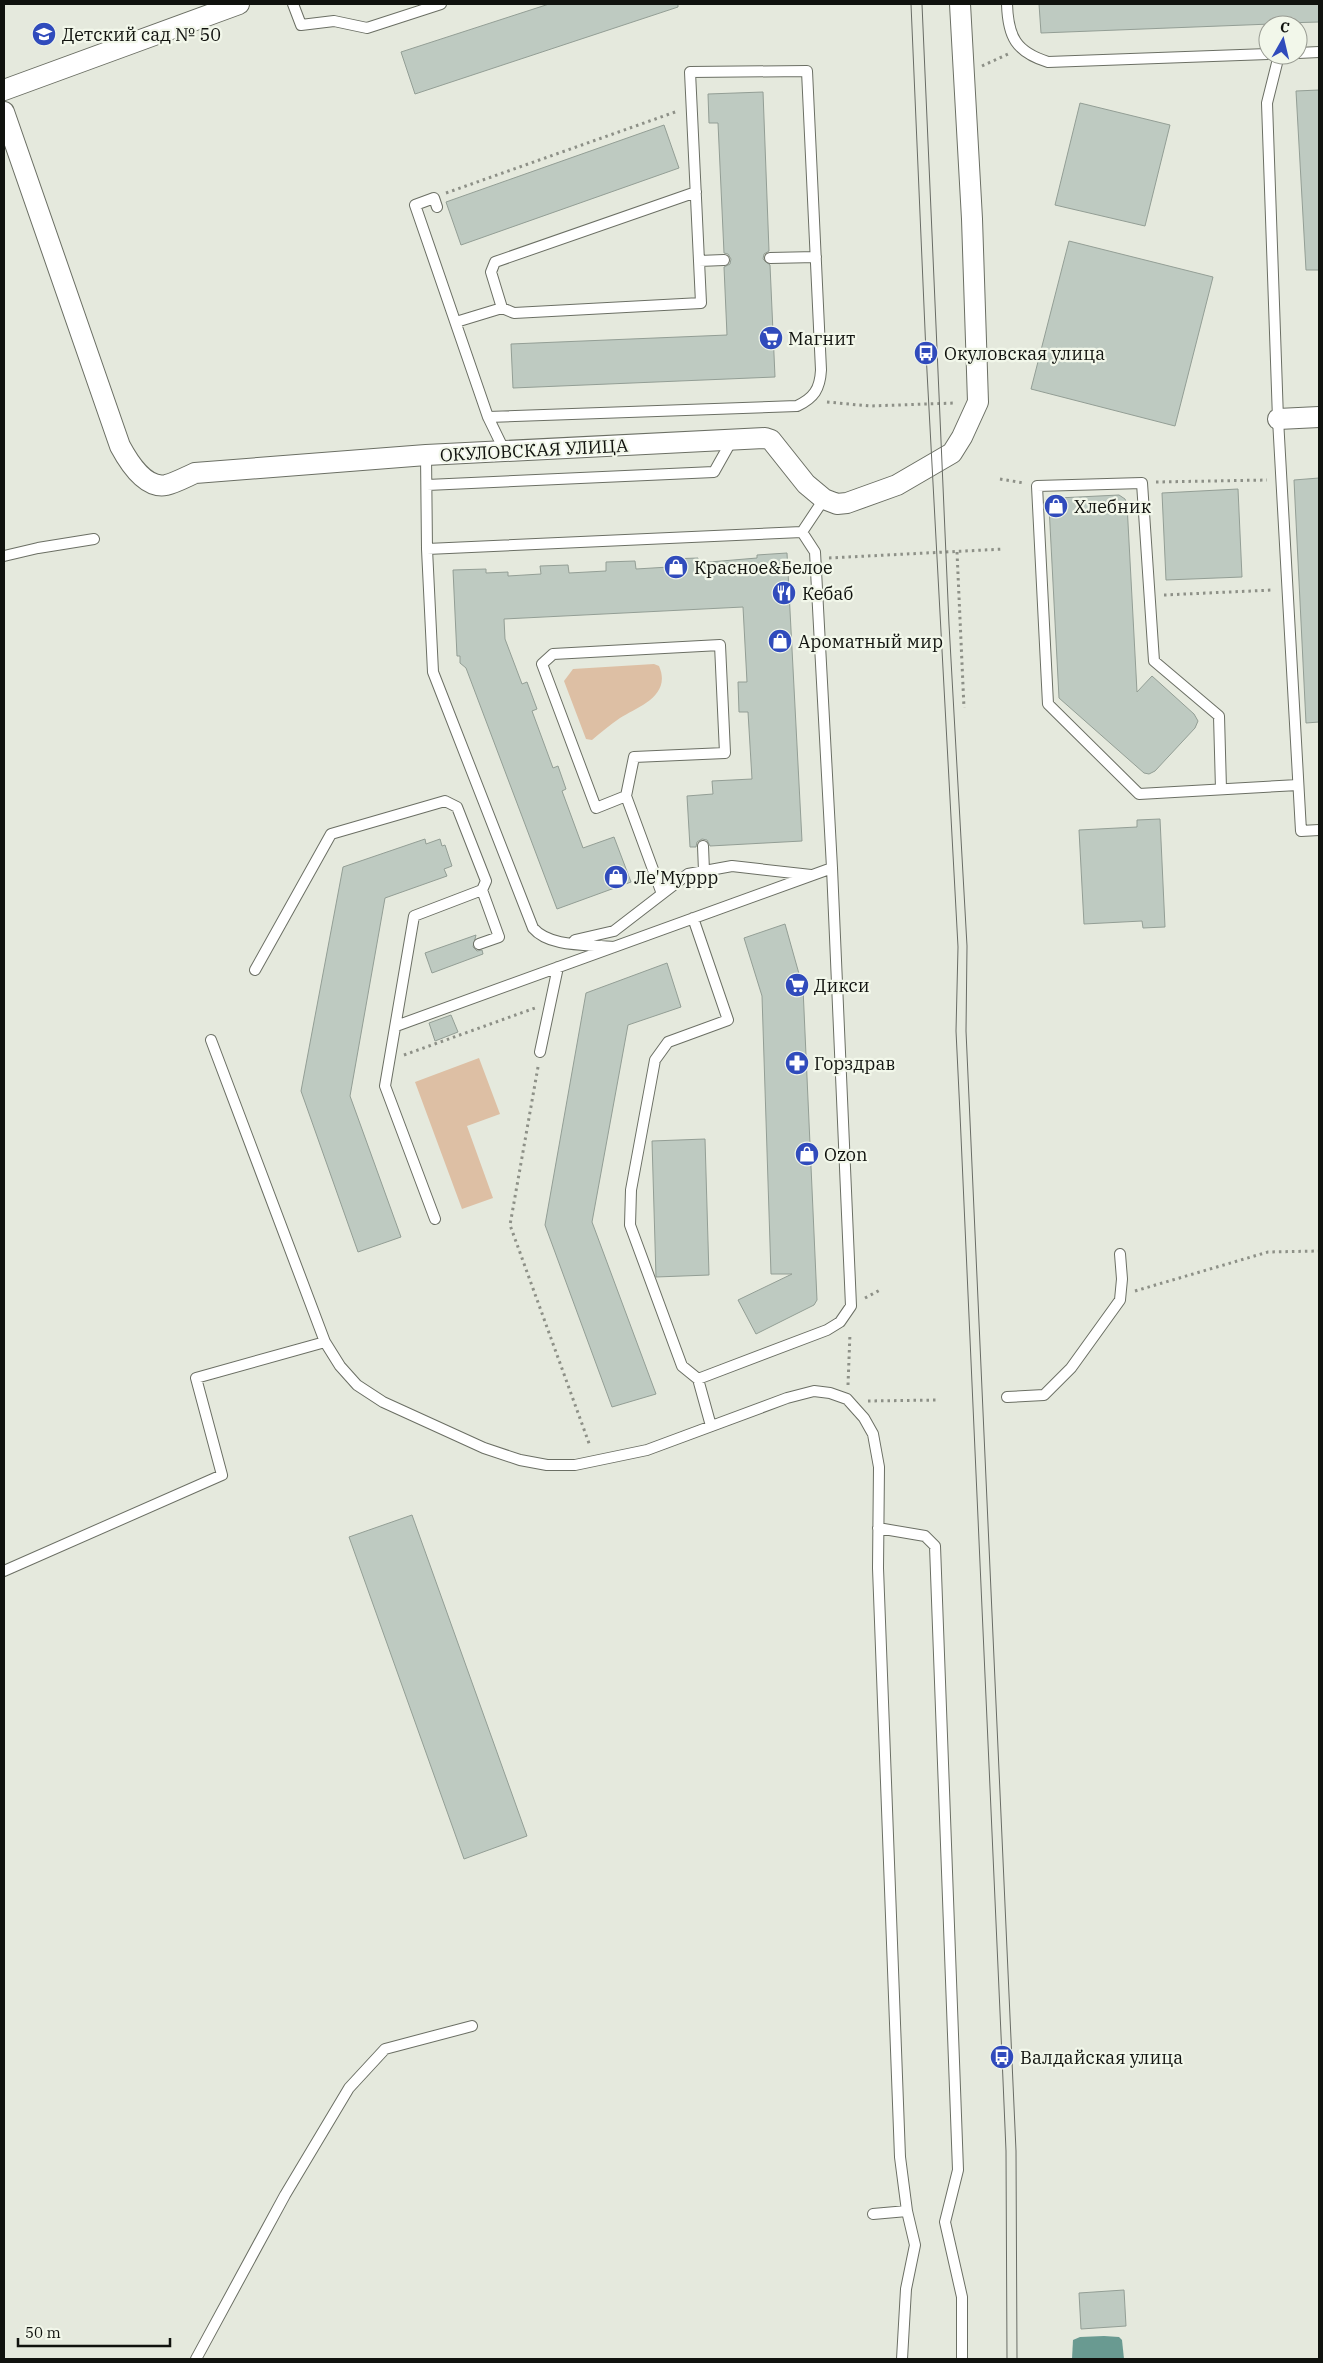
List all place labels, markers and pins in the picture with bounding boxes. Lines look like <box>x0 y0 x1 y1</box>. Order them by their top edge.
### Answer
school or university icon: Детский сад № 50 <box>31 21 57 47</box>
place label: Детский сад № 50 <box>62 23 221 46</box>
supermarket icon: Магнит <box>758 325 784 351</box>
place label: Магнит <box>788 327 855 350</box>
bus stop icon: Окуловская улица <box>913 340 939 366</box>
place label: Окуловская улица <box>944 342 1105 365</box>
shop icon: Хлебник <box>1043 493 1069 519</box>
place label: Хлебник <box>1074 495 1152 518</box>
shop icon: Красное&Белое <box>663 554 689 580</box>
place label: Красное&Белое <box>694 556 833 579</box>
restaurant icon: Кебаб <box>771 580 797 606</box>
place label: Кебаб <box>802 582 853 605</box>
shop icon: Ароматный мир <box>767 628 793 654</box>
place label: Ароматный мир <box>798 630 943 653</box>
shop icon: Ле'Муррр <box>603 864 629 890</box>
place label: Ле'Муррр <box>634 866 718 889</box>
supermarket icon: Дикси <box>784 972 810 998</box>
place label: Дикси <box>814 974 870 997</box>
pharmacy icon: Горздрав <box>784 1050 810 1076</box>
place label: Горздрав <box>814 1052 895 1075</box>
shop icon: Ozon <box>794 1141 820 1167</box>
place label: Ozon <box>824 1143 868 1166</box>
bus stop icon: Валдайская улица <box>989 2044 1015 2070</box>
place label: Валдайская улица <box>1020 2046 1183 2069</box>

